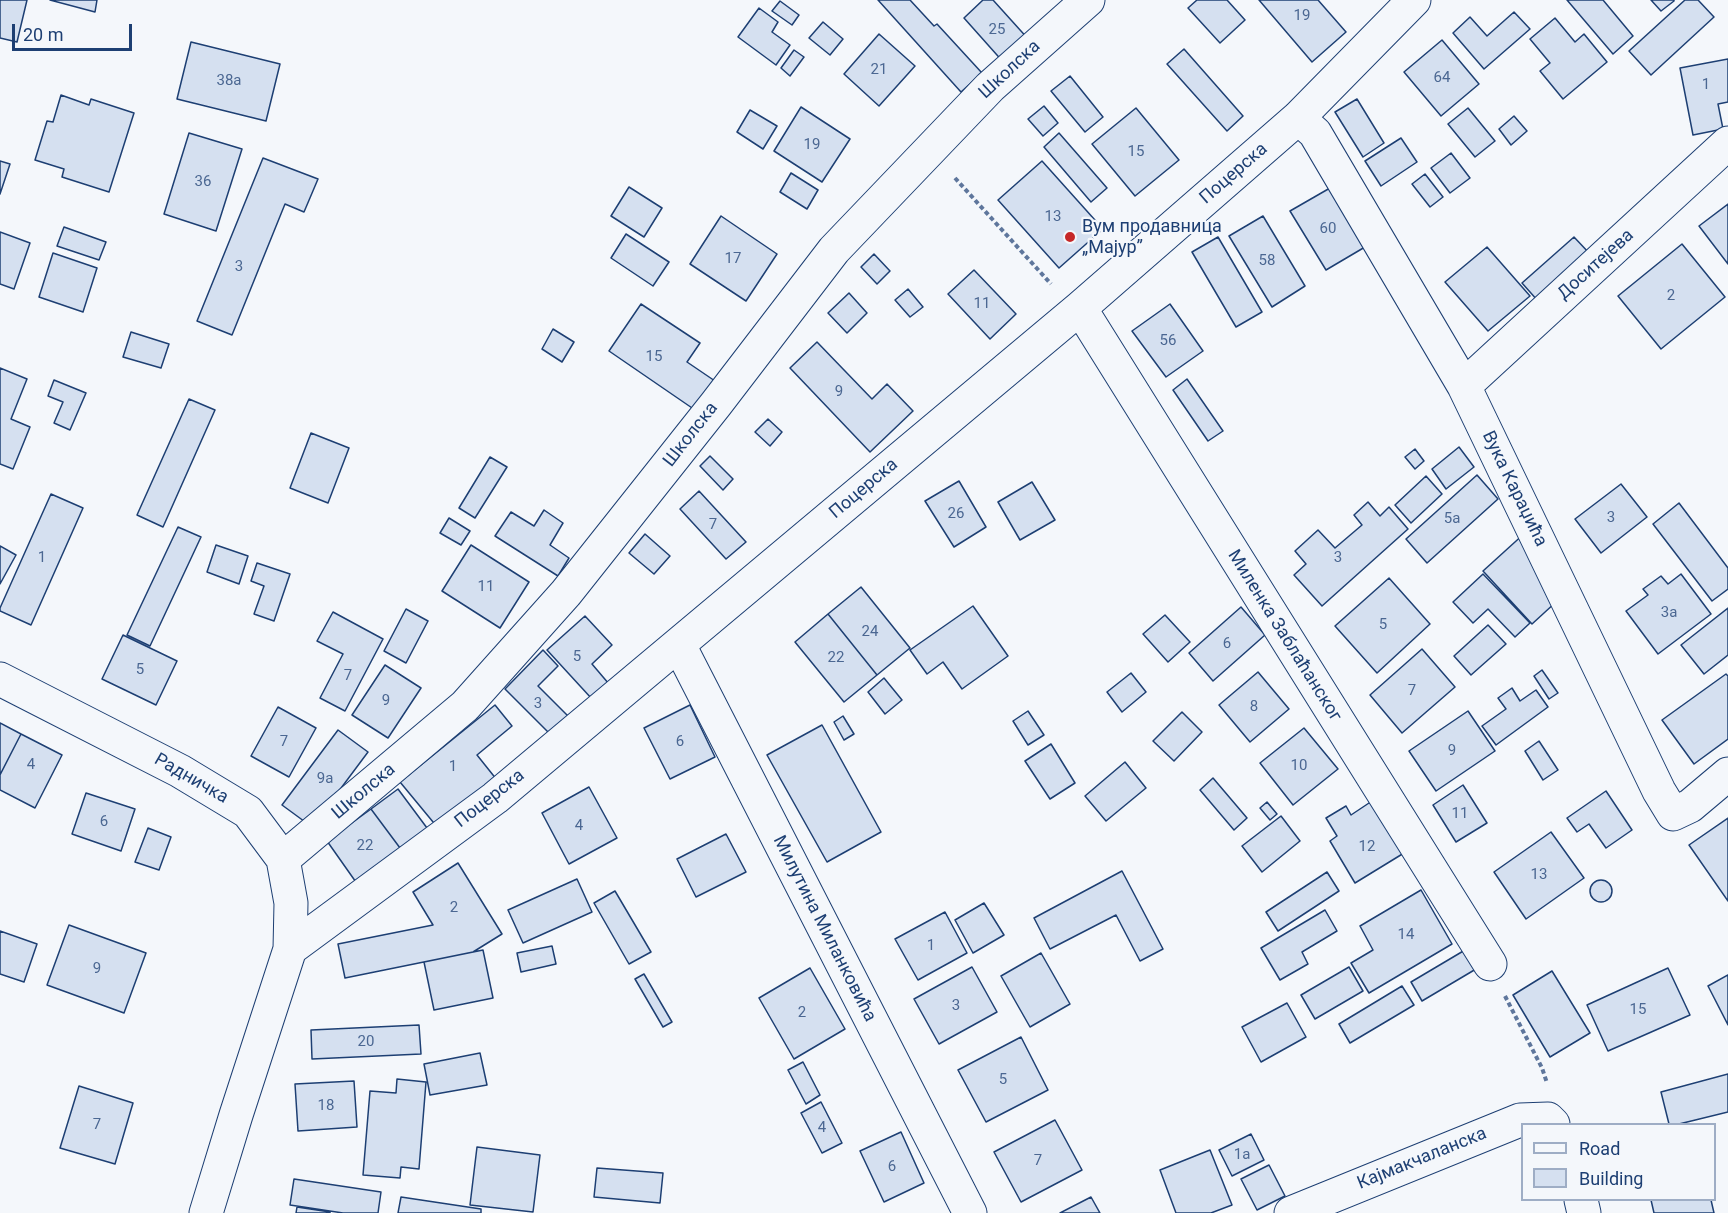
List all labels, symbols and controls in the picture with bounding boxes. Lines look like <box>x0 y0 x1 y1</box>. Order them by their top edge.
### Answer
house number: 19 <box>1294 7 1310 25</box>
scale bar <box>15 12 135 50</box>
house number: 25 <box>989 21 1005 39</box>
text: 20 m <box>23 24 63 45</box>
street label: Школска <box>975 36 1045 104</box>
house number: 21 <box>871 61 887 79</box>
house number: 64 <box>1434 69 1450 87</box>
house number: 38a <box>216 72 242 90</box>
house number: 1 <box>1702 76 1710 94</box>
house number: 19 <box>804 136 820 154</box>
street label: Поцерска <box>1196 139 1272 209</box>
house number: 15 <box>1128 143 1144 161</box>
house number: 36 <box>195 173 211 191</box>
house number: 13 <box>1045 208 1061 226</box>
place label: Вум продавница „Мајур” <box>1082 216 1222 258</box>
house number: 60 <box>1320 220 1336 238</box>
street label: Доситејева <box>1553 225 1639 305</box>
marker: Вум продавница „Мајур” <box>1063 230 1077 244</box>
house number: 17 <box>725 250 741 268</box>
house number: 58 <box>1259 252 1275 270</box>
house number: 3 <box>235 258 243 276</box>
house number: 2 <box>1667 287 1675 305</box>
house number: 11 <box>974 295 990 313</box>
house number: 56 <box>1160 332 1176 350</box>
house number: 15 <box>646 348 662 366</box>
house number: 9 <box>835 383 843 401</box>
street label: Школска <box>659 398 723 472</box>
street label: Вука Караџића <box>1477 428 1551 550</box>
street label: Поцерска <box>826 454 902 524</box>
house number: 26 <box>948 505 964 523</box>
house number: 3 <box>1607 509 1615 527</box>
house number: 5a <box>1444 510 1460 528</box>
house number: 7 <box>709 516 717 534</box>
street label: Миленка Заблаћанског <box>1222 546 1346 726</box>
house number: 1 <box>38 549 46 567</box>
house number: 3 <box>1334 549 1342 567</box>
house number: 11 <box>478 578 494 596</box>
house number: 3a <box>1661 604 1677 622</box>
house number: 5 <box>1379 616 1387 634</box>
house number: 24 <box>862 623 878 641</box>
house number: 6 <box>1223 635 1231 653</box>
house number: 5 <box>573 648 581 666</box>
house number: 22 <box>828 649 844 667</box>
house number: 5 <box>136 661 144 679</box>
house number: 7 <box>344 667 352 685</box>
house number: 7 <box>1408 682 1416 700</box>
house number: 9 <box>382 692 390 710</box>
house number: 3 <box>534 695 542 713</box>
house number: 8 <box>1250 698 1258 716</box>
house number: 7 <box>280 733 288 751</box>
house number: 6 <box>676 733 684 751</box>
house number: 9 <box>1448 742 1456 760</box>
street label: Радничка <box>150 749 232 809</box>
house number: 4 <box>27 756 35 774</box>
house number: 10 <box>1291 757 1307 775</box>
house number: 1 <box>449 758 457 776</box>
street label: Школска <box>328 759 400 825</box>
street label: Поцерска <box>451 765 529 833</box>
house number: 9a <box>317 770 333 788</box>
house number: 11 <box>1452 805 1468 823</box>
house number: 6 <box>100 813 108 831</box>
house number: 4 <box>575 817 583 835</box>
street label: Милутина Миланковића <box>768 832 880 1026</box>
house number: 22 <box>357 837 373 855</box>
house number: 12 <box>1359 838 1375 856</box>
house number: 13 <box>1531 866 1547 884</box>
house number: 2 <box>450 899 458 917</box>
house number: 14 <box>1398 926 1414 944</box>
house number: 1 <box>927 937 935 955</box>
house number: 9 <box>93 960 101 978</box>
house number: 3 <box>952 997 960 1015</box>
house number: 15 <box>1630 1001 1646 1019</box>
house number: 2 <box>798 1004 806 1022</box>
house number: 20 <box>358 1033 374 1051</box>
house number: 5 <box>999 1071 1007 1089</box>
house number: 18 <box>318 1097 334 1115</box>
house number: 7 <box>93 1116 101 1134</box>
house number: 4 <box>818 1119 826 1137</box>
street label: Кајмакчаланска <box>1354 1123 1490 1195</box>
legend <box>1521 1123 1716 1201</box>
text: Road <box>1579 1138 1620 1159</box>
house number: 1a <box>1234 1146 1250 1164</box>
house number: 7 <box>1034 1152 1042 1170</box>
house number: 6 <box>888 1158 896 1176</box>
text: Building <box>1579 1168 1643 1189</box>

